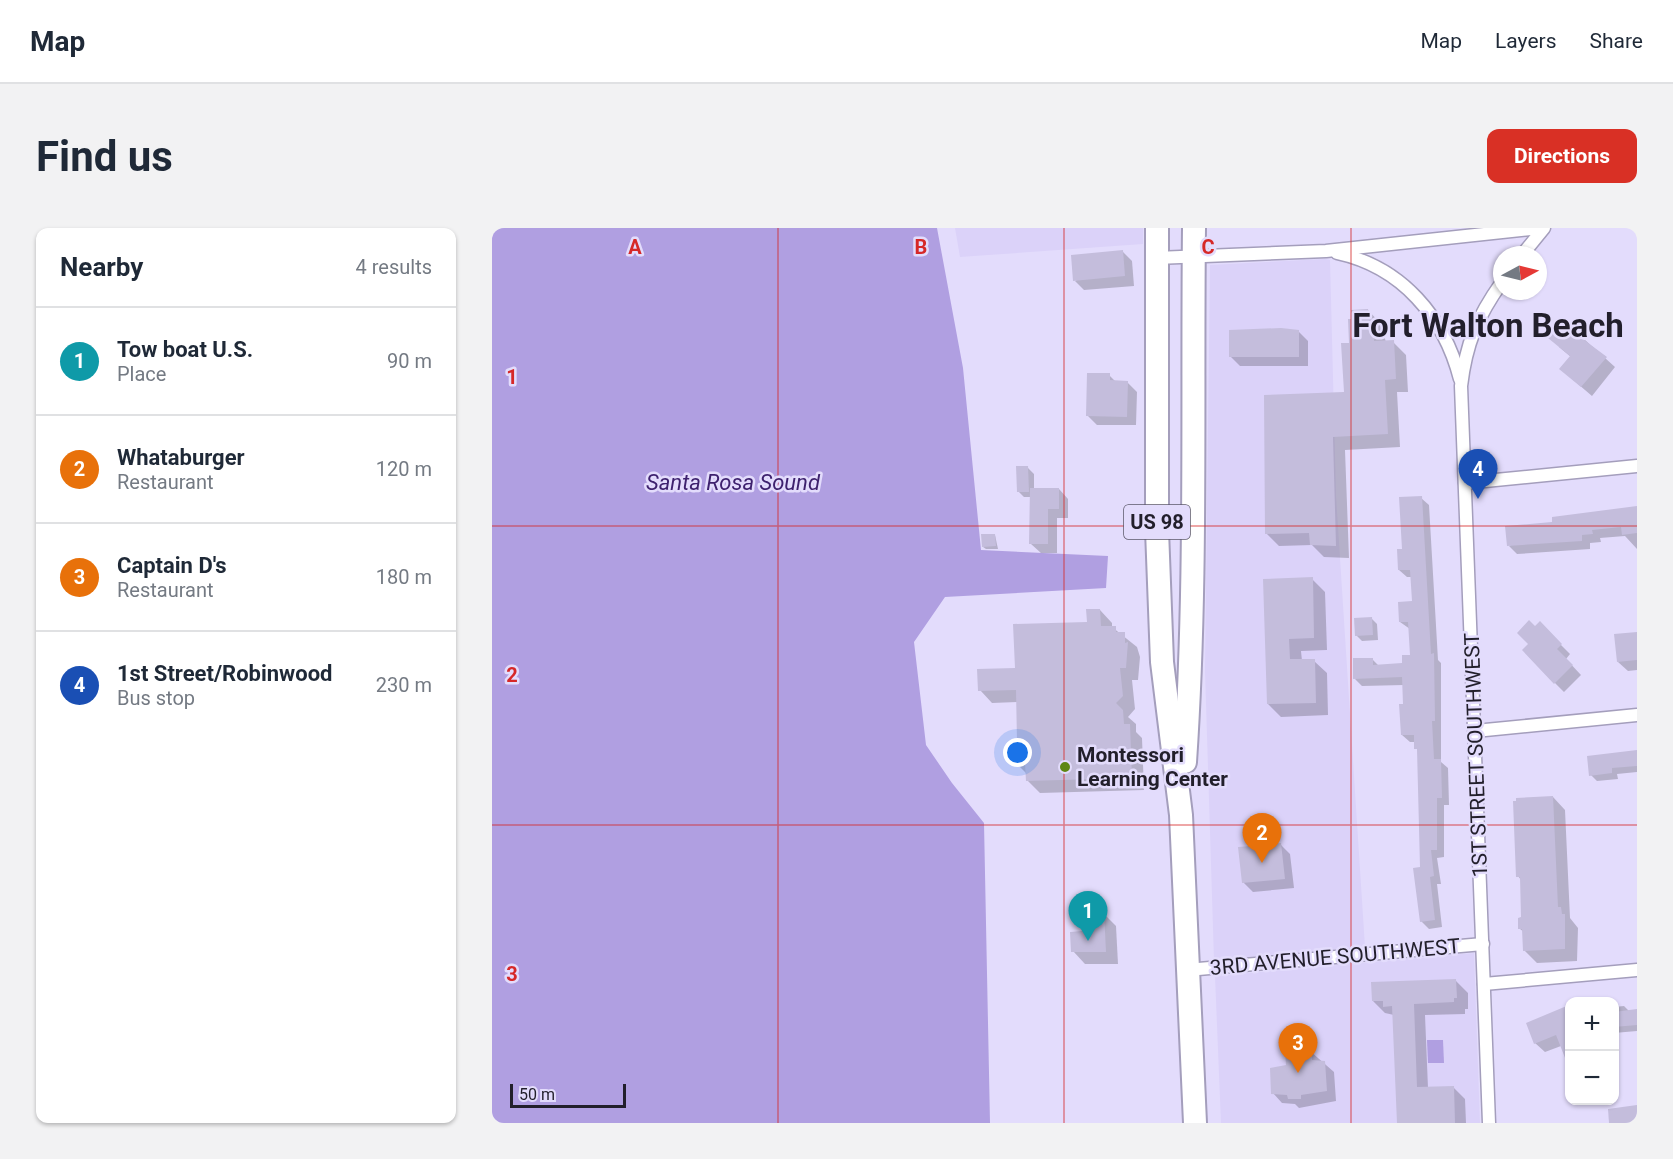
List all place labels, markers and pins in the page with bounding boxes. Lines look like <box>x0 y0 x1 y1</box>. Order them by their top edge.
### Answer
pin: 4 <box>1458 450 1498 499</box>
place label: Montessori Learning Center <box>1077 743 1228 791</box>
marker: Montessori Learning Center <box>1058 760 1072 774</box>
pin: 2 <box>1242 814 1282 863</box>
pin: 1 <box>1068 892 1108 941</box>
pin: 3 <box>1278 1024 1318 1073</box>

